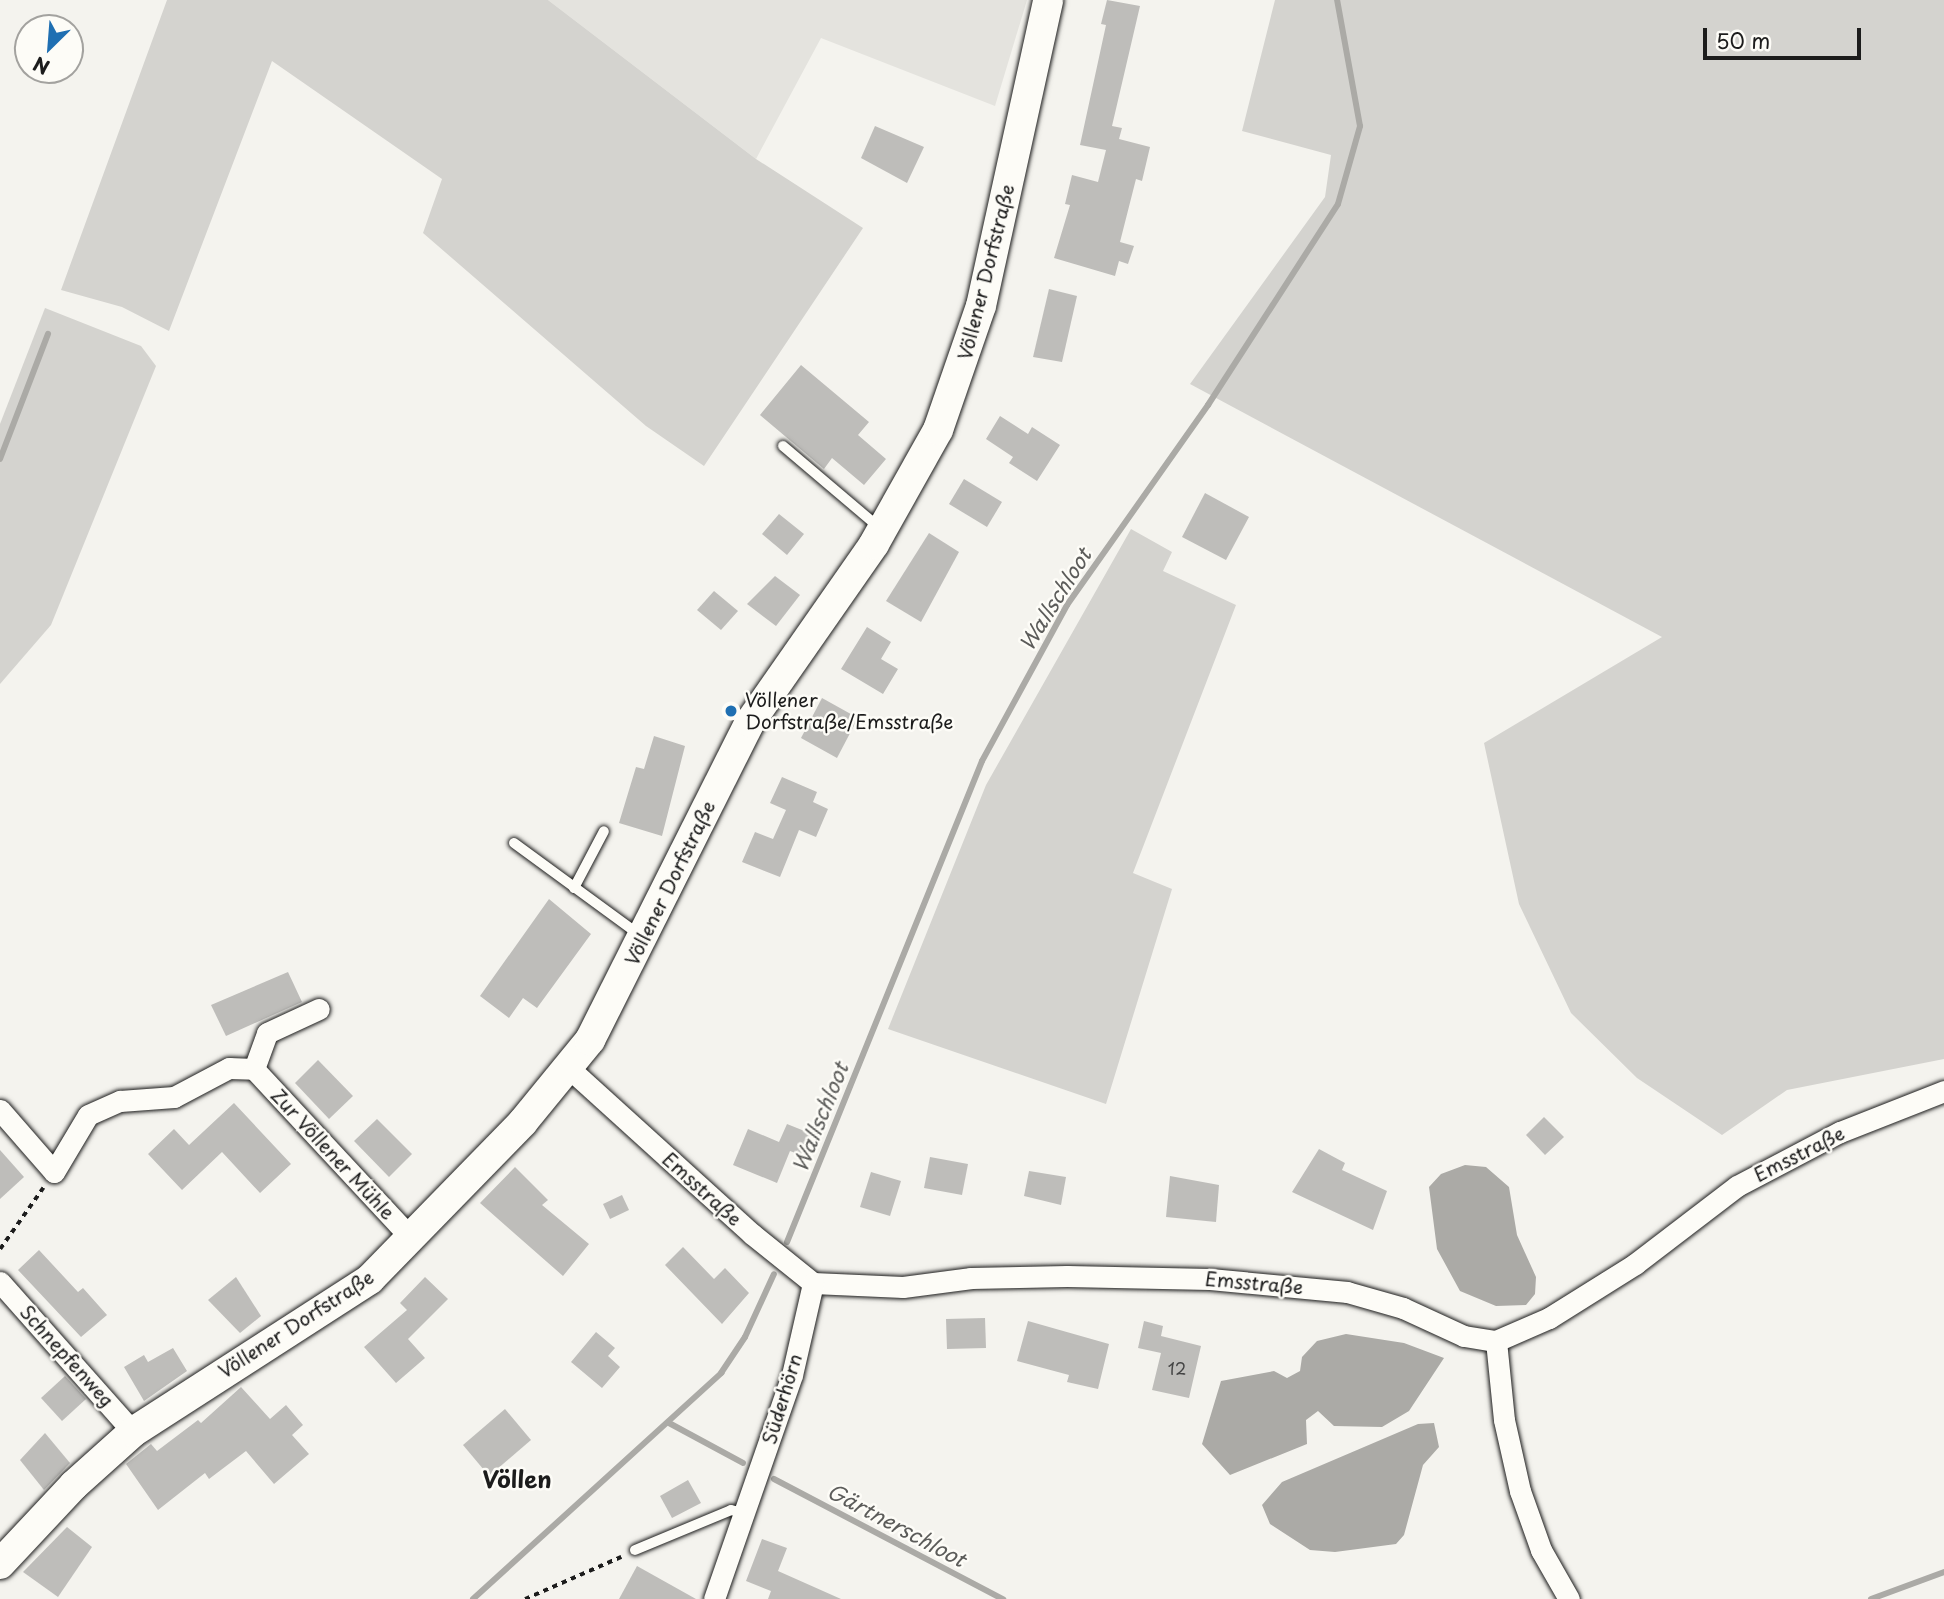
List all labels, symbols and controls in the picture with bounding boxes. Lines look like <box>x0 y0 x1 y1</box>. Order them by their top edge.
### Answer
north arrow <box>14 14 84 84</box>
scale bar <box>1706 14 1864 58</box>
text: 50 m <box>1716 24 1770 56</box>
text: N <box>28 50 54 82</box>
street label: Völlener Dorfstraße <box>953 181 1019 363</box>
water label: Wallschloot <box>1013 543 1095 655</box>
place label: Völlener Dorfstraße/Emsstraße <box>745 689 953 733</box>
marker: Völlener Dorfstraße/Emsstraße <box>723 703 739 719</box>
street label: Völlener Dorfstraße <box>620 797 720 969</box>
water label: Wallschloot <box>786 1059 852 1175</box>
street label: Zur Völlener Mühle <box>266 1083 400 1225</box>
street label: Emsstraße <box>1750 1121 1848 1187</box>
street label: Emsstraße <box>658 1148 746 1230</box>
street label: Völlener Dorfstraße <box>214 1265 378 1383</box>
street label: Emsstraße <box>1204 1267 1304 1299</box>
street label: Schnepfenweg <box>15 1300 119 1412</box>
street label: Süderhörn <box>757 1351 807 1447</box>
house number: 12 <box>1168 1358 1186 1378</box>
district label: Völlen <box>482 1465 552 1493</box>
water label: Gärtnerschloot <box>824 1477 970 1571</box>

